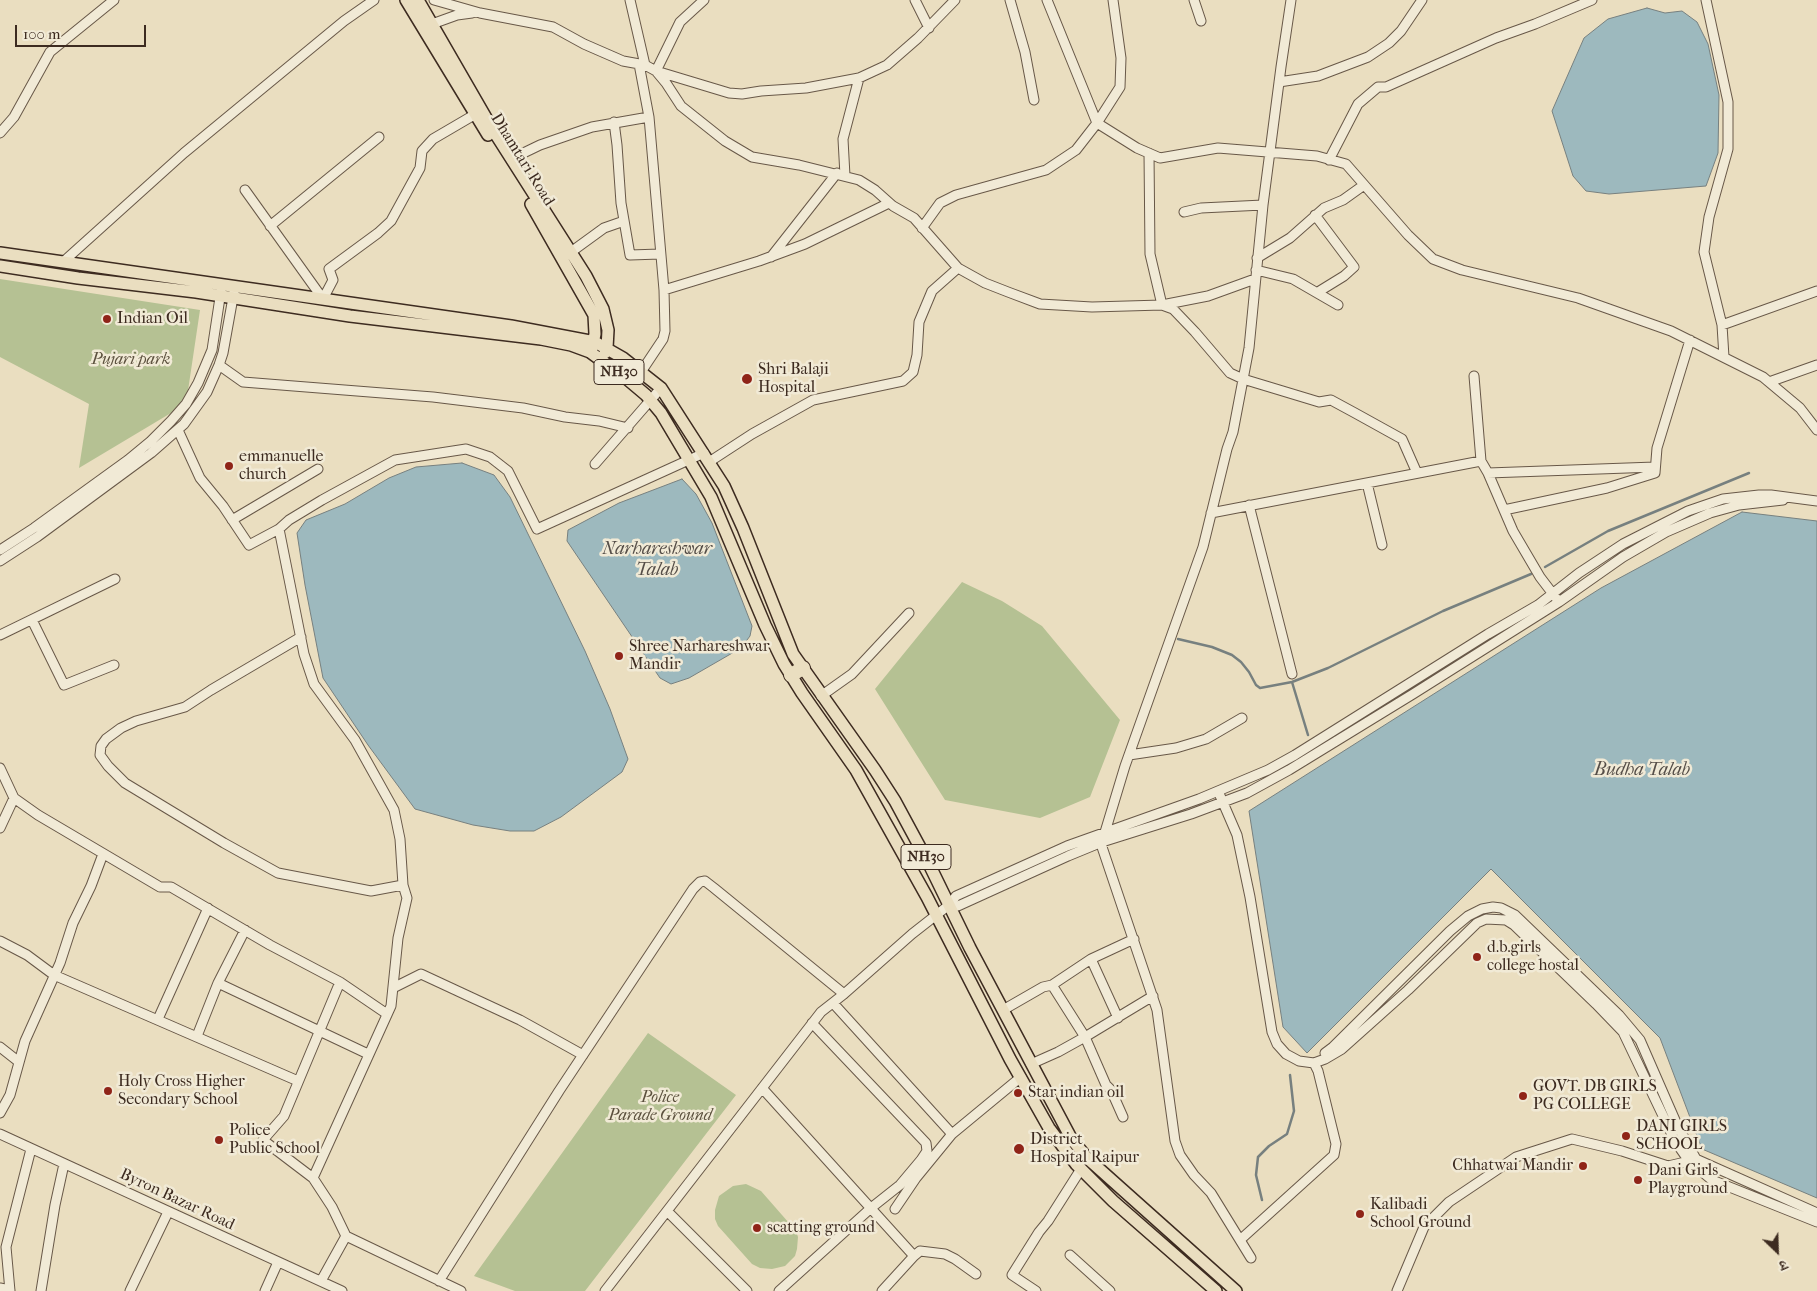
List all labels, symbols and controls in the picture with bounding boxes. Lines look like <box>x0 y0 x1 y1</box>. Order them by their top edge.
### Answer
scale bar <box>18 15 149 47</box>
text: 100 m <box>23 25 61 43</box>
street label: Dhamtari Road <box>486 110 558 210</box>
place label: Indian Oil <box>117 309 188 329</box>
marker: Indian Oil <box>101 313 113 325</box>
park label: Pujari park <box>91 350 171 370</box>
road number: NH30 <box>594 360 644 384</box>
place label: Shri Balaji Hospital <box>758 360 829 398</box>
marker: Shri Balaji Hospital <box>740 372 754 386</box>
place label: emmanuelle church <box>239 447 324 485</box>
marker: emmanuelle church <box>223 460 235 472</box>
water label: Narhareshwar Talab <box>602 539 712 582</box>
place label: Shree Narhareshwar Mandir <box>629 637 770 675</box>
marker: Shree Narhareshwar Mandir <box>613 650 625 662</box>
water label: Budha Talab <box>1594 760 1690 782</box>
road number: NH30 <box>901 844 951 870</box>
place label: d.b.girls college hostal <box>1487 938 1579 976</box>
marker: d.b.girls college hostal <box>1471 951 1483 963</box>
place label: Holy Cross Higher Secondary School <box>118 1072 245 1110</box>
place label: GOVT. DB GIRLS PG COLLEGE <box>1533 1077 1657 1115</box>
place label: Star indian oil <box>1028 1083 1124 1103</box>
marker: Holy Cross Higher Secondary School <box>102 1085 114 1097</box>
marker: Star indian oil <box>1012 1087 1024 1099</box>
park label: Police Parade Ground <box>608 1088 712 1126</box>
marker: GOVT. DB GIRLS PG COLLEGE <box>1517 1090 1529 1102</box>
place label: DANI GIRLS SCHOOL <box>1636 1117 1727 1155</box>
place label: Police Public School <box>229 1121 320 1159</box>
place label: District Hospital Raipur <box>1030 1130 1139 1168</box>
marker: DANI GIRLS SCHOOL <box>1620 1130 1632 1142</box>
marker: Police Public School <box>213 1134 225 1146</box>
marker: District Hospital Raipur <box>1012 1142 1026 1156</box>
place label: Chhatwai Mandir <box>1452 1156 1573 1176</box>
marker: Chhatwai Mandir <box>1577 1160 1589 1172</box>
place label: Dani Girls Playground <box>1648 1161 1728 1199</box>
street label: Byron Bazar Road <box>117 1165 237 1235</box>
marker: Dani Girls Playground <box>1632 1174 1644 1186</box>
place label: Kalibadi School Ground <box>1370 1195 1471 1233</box>
marker: Kalibadi School Ground <box>1354 1208 1366 1220</box>
place label: scatting ground <box>767 1218 875 1238</box>
marker: scatting ground <box>751 1222 763 1234</box>
north arrow <box>1752 1226 1802 1276</box>
text: उ <box>1777 1256 1790 1274</box>

